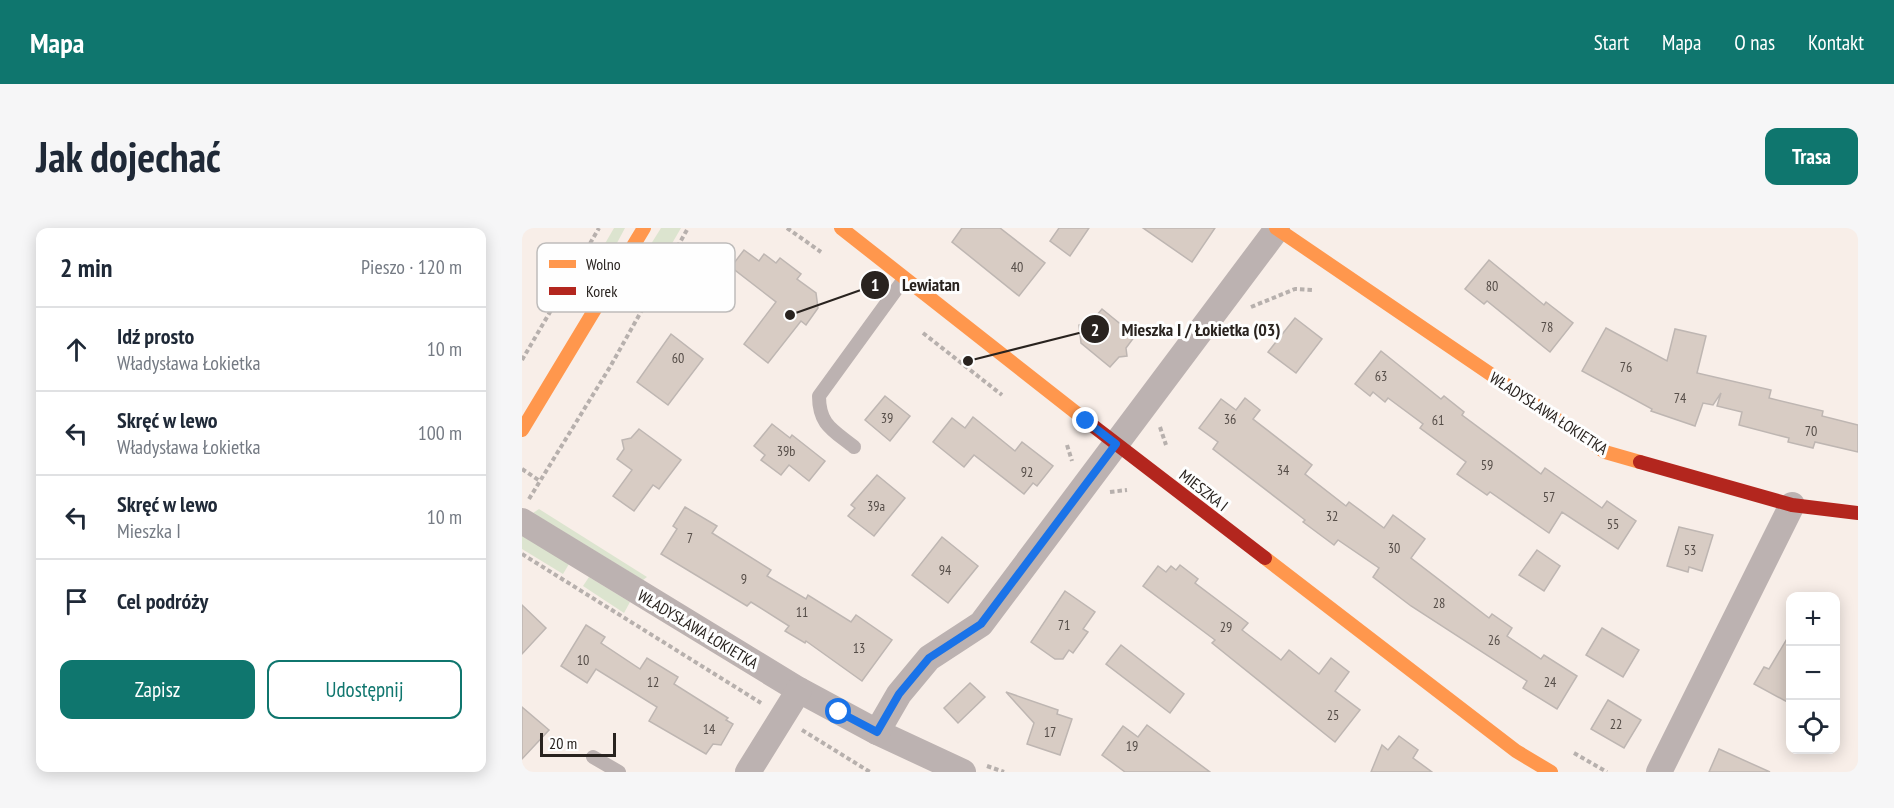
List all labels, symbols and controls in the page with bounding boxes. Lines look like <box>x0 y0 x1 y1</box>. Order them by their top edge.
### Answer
text: Mapa <box>30 24 84 61</box>
text: Start <box>1594 29 1629 56</box>
text: Mapa <box>1662 29 1701 56</box>
text: O nas <box>1734 29 1775 56</box>
text: Kontakt <box>1808 29 1864 56</box>
button: Trasa <box>1765 128 1858 185</box>
text: Jak dojechać <box>36 129 221 184</box>
legend <box>537 243 735 312</box>
text: 2 min <box>60 251 113 284</box>
text: Pieszo · 120 m <box>361 254 462 280</box>
text: Wolno <box>586 254 621 274</box>
house number: 40 <box>1011 258 1023 276</box>
callout: Lewiatan <box>860 267 972 303</box>
text: 1 <box>871 273 879 296</box>
text: Lewiatan <box>902 273 960 296</box>
house number: 80 <box>1486 277 1498 295</box>
text: Korek <box>586 281 618 301</box>
callout: Mieszka I / Łokietka (03) <box>1080 311 1293 347</box>
text: 2 <box>1091 318 1099 341</box>
text: Mieszka I / Łokietka (03) <box>1122 318 1280 341</box>
house number: 78 <box>1541 318 1553 336</box>
text: Idź prosto <box>117 322 194 350</box>
icon: ahead <box>60 333 93 366</box>
text: 10 m <box>427 336 462 362</box>
house number: 60 <box>672 349 684 367</box>
text: Władysława Łokietka <box>117 350 261 376</box>
house number: 76 <box>1620 358 1632 376</box>
house number: 63 <box>1375 367 1387 385</box>
street label: WŁADYSŁAWA ŁOKIETKA <box>1486 367 1612 459</box>
house number: 74 <box>1674 389 1687 407</box>
text: Skręć w lewo <box>117 406 218 434</box>
route end <box>1072 407 1098 433</box>
house number: 39 <box>881 409 893 427</box>
house number: 36 <box>1224 410 1236 428</box>
house number: 61 <box>1432 411 1444 429</box>
icon: left <box>60 417 93 450</box>
text: 100 m <box>418 420 462 446</box>
house number: 70 <box>1805 422 1817 440</box>
text: Władysława Łokietka <box>117 434 261 460</box>
house number: 39b <box>777 442 795 460</box>
house number: 59 <box>1481 456 1493 474</box>
house number: 34 <box>1277 461 1290 479</box>
house number: 92 <box>1021 463 1033 481</box>
street label: MIESZKA I <box>1176 465 1232 515</box>
house number: 57 <box>1543 488 1555 506</box>
text: Skręć w lewo <box>117 490 218 518</box>
house number: 39a <box>867 497 885 515</box>
icon: left <box>60 501 93 534</box>
text: 10 m <box>427 504 462 530</box>
house number: 32 <box>1326 507 1338 525</box>
house number: 55 <box>1607 515 1619 533</box>
text: Mieszka I <box>117 518 181 544</box>
house number: 7 <box>687 529 693 547</box>
house number: 30 <box>1388 539 1400 557</box>
house number: 53 <box>1684 541 1696 559</box>
house number: 94 <box>939 561 952 579</box>
house number: 9 <box>741 570 747 588</box>
icon: arrive <box>60 585 93 618</box>
street label: WŁADYSŁAWA ŁOKIETKA <box>634 585 762 673</box>
text: Cel podróży <box>117 587 208 615</box>
map controls <box>1786 592 1840 754</box>
button: + <box>1786 592 1840 646</box>
house number: 28 <box>1433 594 1445 612</box>
house number: 11 <box>796 603 808 621</box>
house number: 71 <box>1058 616 1070 634</box>
house number: 29 <box>1220 618 1232 636</box>
house number: 26 <box>1488 631 1500 649</box>
house number: 13 <box>853 639 865 657</box>
button: − <box>1786 646 1840 700</box>
house number: 10 <box>577 651 589 669</box>
button: Zapisz <box>60 660 255 719</box>
button: Udostępnij <box>267 660 462 719</box>
house number: 12 <box>647 673 659 691</box>
house number: 24 <box>1544 673 1557 691</box>
route start <box>825 698 851 724</box>
button: locate <box>1786 700 1840 754</box>
house number: 25 <box>1327 706 1339 724</box>
house number: 22 <box>1610 715 1622 733</box>
house number: 14 <box>703 720 716 738</box>
house number: 17 <box>1044 723 1056 741</box>
scale bar <box>540 730 616 758</box>
text: 20 m <box>549 733 577 753</box>
house number: 19 <box>1126 737 1138 755</box>

